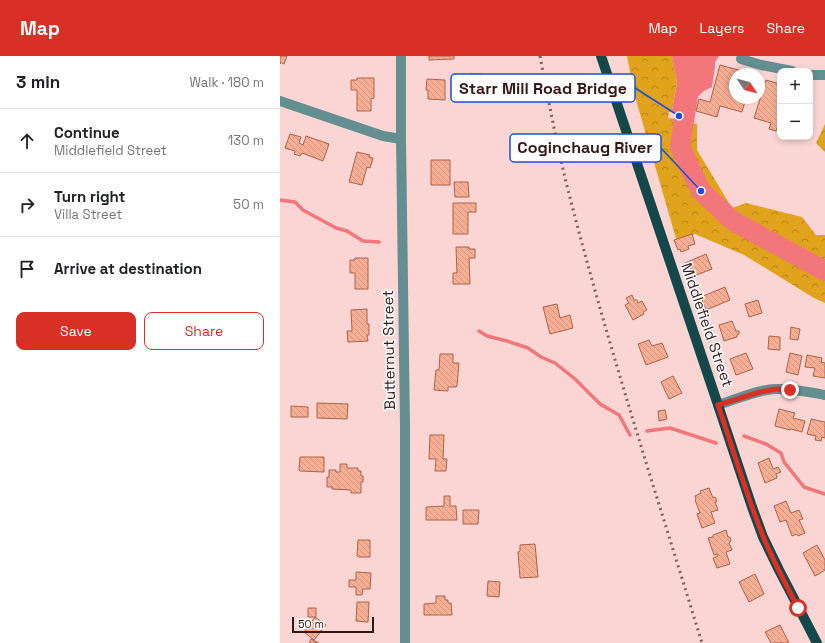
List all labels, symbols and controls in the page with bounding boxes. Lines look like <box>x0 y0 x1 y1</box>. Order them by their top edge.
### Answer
text: Map <box>20 16 60 41</box>
text: Map <box>648 19 678 37</box>
text: Layers <box>700 19 744 37</box>
text: Share <box>766 19 805 37</box>
north arrow <box>729 68 765 104</box>
map controls <box>777 68 813 140</box>
button: + <box>777 68 813 104</box>
text: 3 min <box>16 71 60 93</box>
text: Walk · 180 m <box>190 74 264 91</box>
callout: Starr Mill Road Bridge <box>451 74 635 102</box>
text: Starr Mill Road Bridge <box>459 78 627 99</box>
button: − <box>777 104 813 140</box>
text: Continue <box>54 123 120 142</box>
icon: ahead <box>16 130 38 152</box>
text: 130 m <box>228 132 264 149</box>
callout: Coginchaug River <box>510 134 661 162</box>
text: Coginchaug River <box>517 137 653 158</box>
text: Middlefield Street <box>54 142 167 159</box>
text: Turn right <box>54 187 125 206</box>
icon: right <box>16 194 38 216</box>
text: 50 m <box>233 196 264 213</box>
text: Villa Street <box>54 206 122 223</box>
icon: arrive <box>16 258 38 280</box>
text: Arrive at destination <box>54 259 202 278</box>
street label: Middlefield Street <box>677 260 738 390</box>
street label: Butternut Street <box>378 290 399 410</box>
button: Save <box>16 312 136 350</box>
button: Share <box>144 312 264 350</box>
route end <box>781 381 799 399</box>
route start <box>789 599 807 617</box>
scale bar <box>292 615 374 634</box>
text: 50 m <box>298 617 324 631</box>

